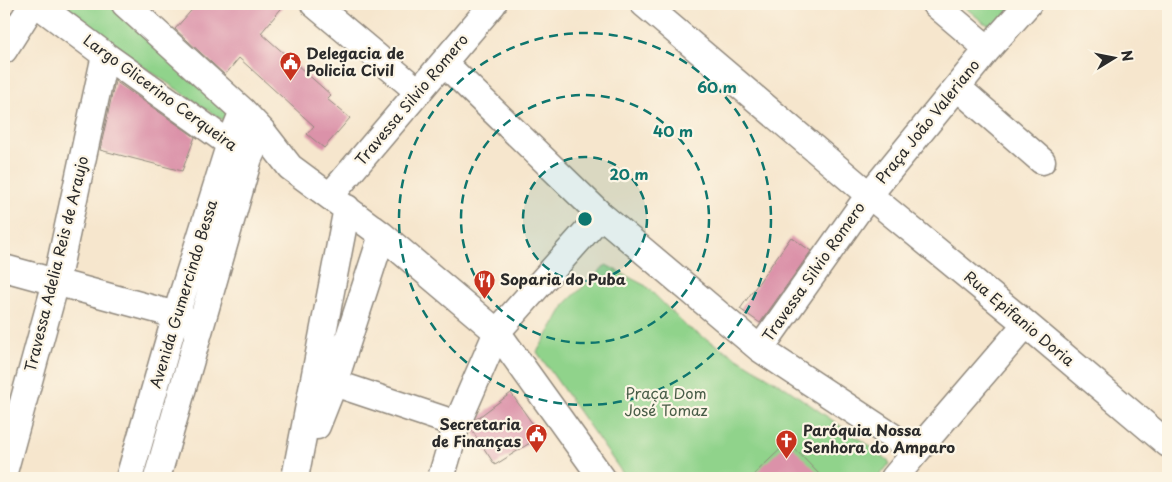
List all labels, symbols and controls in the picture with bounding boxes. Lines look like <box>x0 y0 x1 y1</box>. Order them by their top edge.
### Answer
street label: Largo Glicerino Cerqueira <box>79 28 243 156</box>
street label: Travessa Silvio Romero <box>349 28 473 170</box>
north arrow <box>1090 32 1140 82</box>
place label: Delegacia de Policia Civil <box>306 41 404 81</box>
text: N <box>1116 48 1139 63</box>
public building icon: Delegacia de Policia Civil <box>278 51 302 82</box>
street label: Praça João Valeriano <box>869 54 984 188</box>
text: 60 m <box>697 75 737 98</box>
text: 40 m <box>653 119 693 142</box>
street label: Travessa Adelia Reis de Araujo <box>18 153 93 374</box>
text: 20 m <box>610 162 648 185</box>
street label: Avenida Gumercindo Bessa <box>143 196 222 391</box>
street label: Travessa Silvio Romero <box>756 197 870 346</box>
centre of rings <box>576 210 594 228</box>
street label: Rua Epifanio Doria <box>960 265 1081 371</box>
place label: Soparia do Puba <box>500 267 626 290</box>
restaurant icon: Soparia do Puba <box>472 268 496 299</box>
park label: Praça Dom José Tomaz <box>624 381 708 421</box>
place label: Secretaria de Finanças <box>432 412 522 452</box>
place label: Paróquia Nossa Senhora do Amparo <box>803 418 955 458</box>
public building icon: Secretaria de Finanças <box>525 422 549 453</box>
church icon: Paróquia Nossa Senhora do Amparo <box>775 428 799 459</box>

